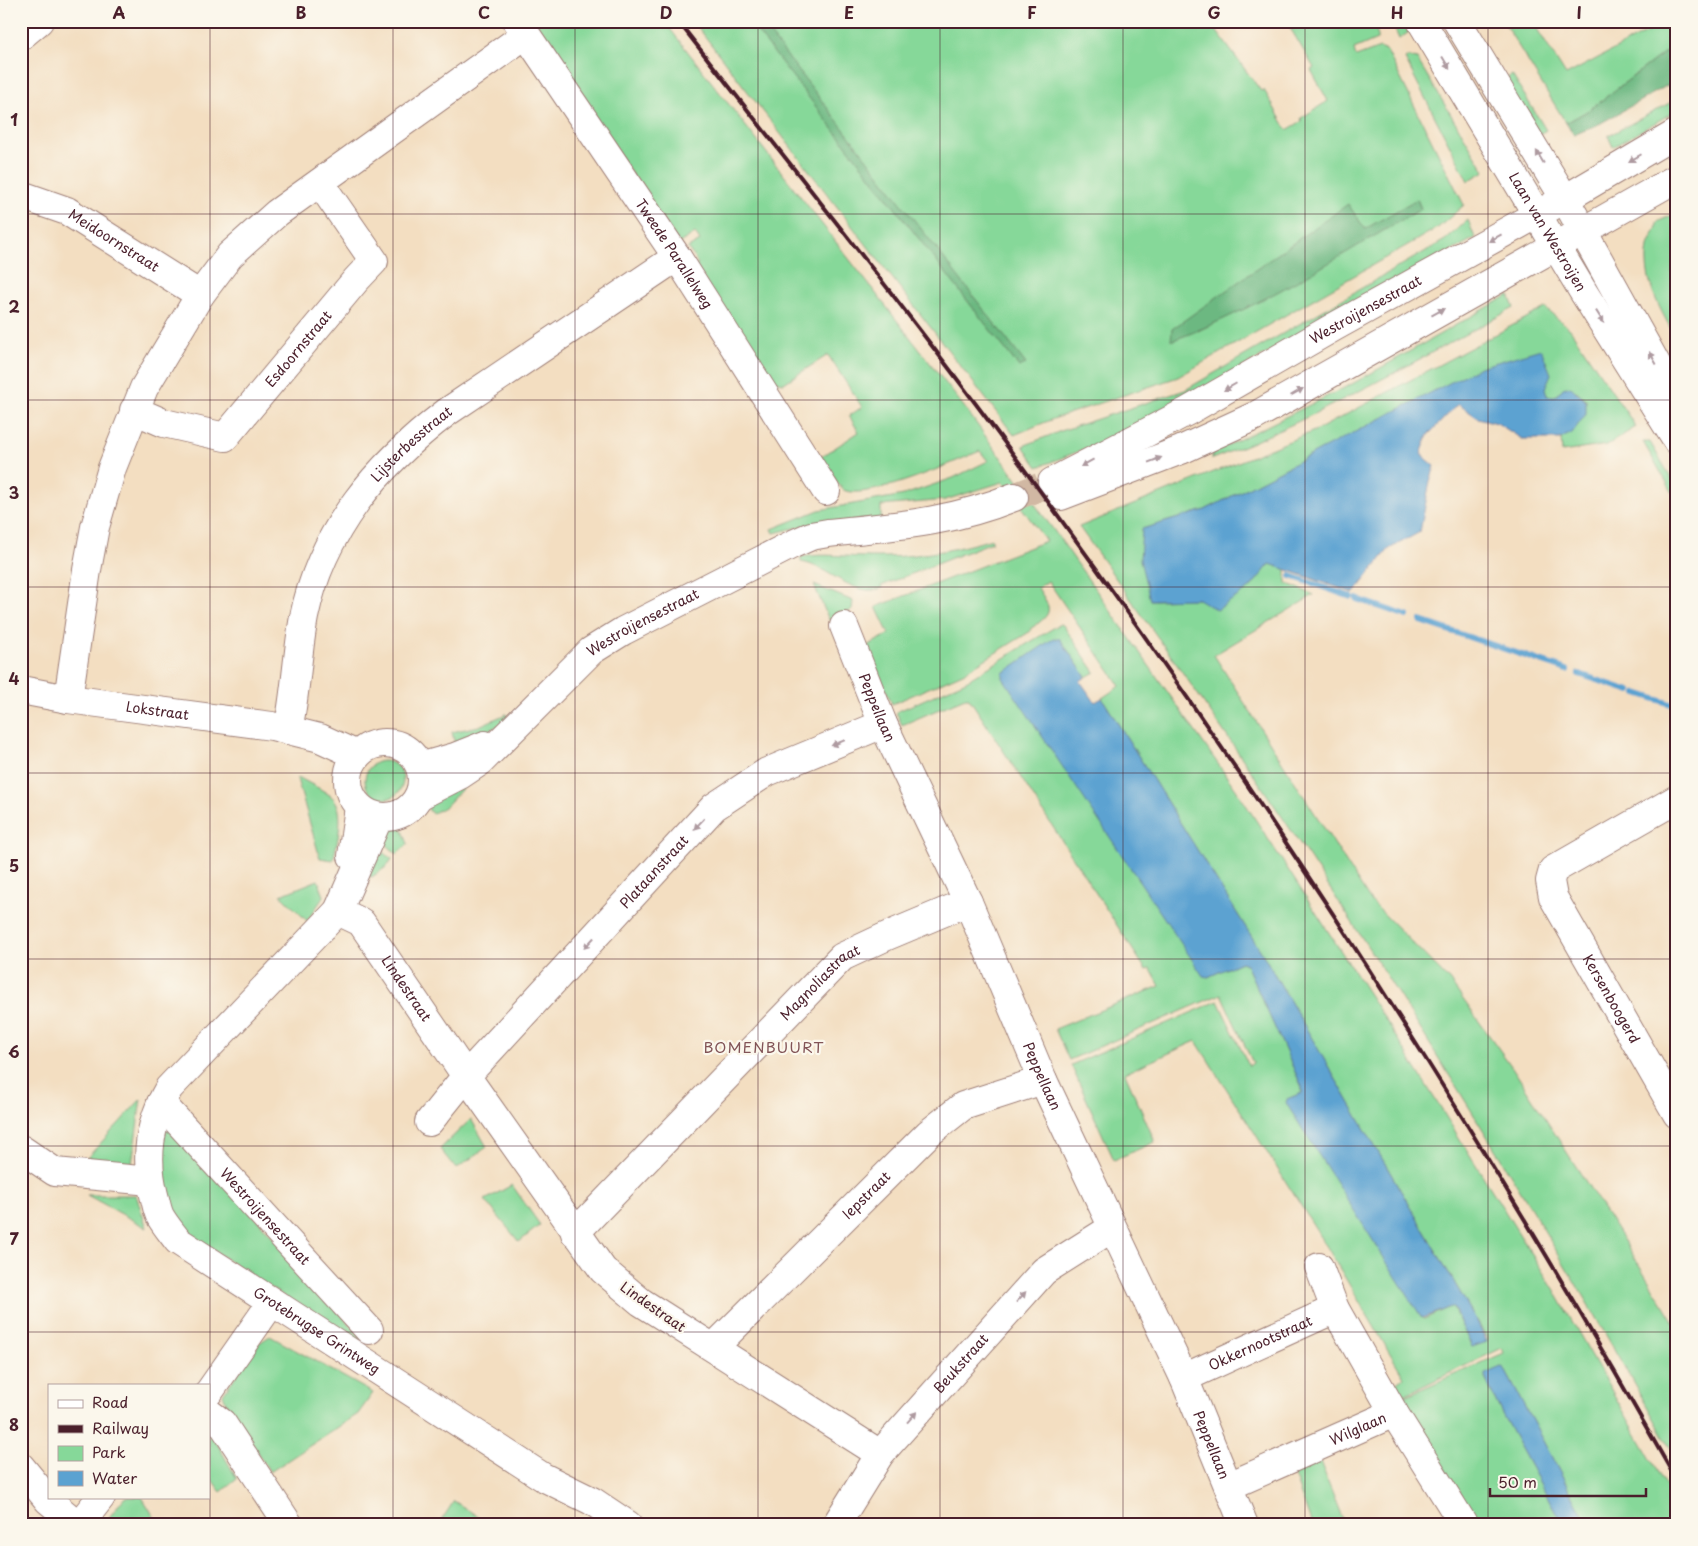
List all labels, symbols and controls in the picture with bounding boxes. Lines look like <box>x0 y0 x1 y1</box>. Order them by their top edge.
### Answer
text: A <box>113 0 126 24</box>
text: B <box>296 0 307 24</box>
text: C <box>478 0 490 24</box>
text: D <box>660 0 672 24</box>
text: E <box>844 0 854 24</box>
text: F <box>1027 0 1037 24</box>
text: G <box>1207 0 1221 24</box>
text: H <box>1391 0 1403 24</box>
text: I <box>1576 0 1582 24</box>
one-way arrow <box>1442 57 1451 70</box>
text: 1 <box>10 107 18 131</box>
one-way arrow <box>1535 151 1544 164</box>
one-way arrow <box>1627 154 1642 162</box>
street label: Laan van Westroijen <box>1504 168 1592 295</box>
street label: Tweede Parallelweg <box>630 194 718 313</box>
street label: Meidoornstraat <box>64 203 164 277</box>
one-way arrow <box>1487 234 1502 242</box>
street label: Westroijensestraat <box>1306 269 1425 349</box>
text: 2 <box>8 294 20 318</box>
street label: Esdoornstraat <box>260 305 337 392</box>
one-way arrow <box>1432 307 1445 316</box>
one-way arrow <box>1595 311 1604 324</box>
one-way arrow <box>1649 351 1657 366</box>
one-way arrow <box>1223 382 1236 391</box>
one-way arrow <box>1290 387 1304 396</box>
street label: Lijsterbesstraat <box>366 400 456 486</box>
one-way arrow <box>1148 456 1163 464</box>
one-way arrow <box>1079 459 1094 467</box>
text: 3 <box>9 480 19 504</box>
street label: Westroijensestraat <box>582 583 703 661</box>
text: 4 <box>9 666 20 690</box>
street label: Peppellaan <box>854 670 901 745</box>
street label: Lokstraat <box>125 696 191 725</box>
one-way arrow <box>831 739 845 747</box>
one-way arrow <box>693 817 705 829</box>
street label: Plataanstraat <box>615 830 693 913</box>
text: 5 <box>9 853 19 877</box>
one-way arrow <box>583 937 595 949</box>
street label: Magnoliastraat <box>775 939 864 1025</box>
street label: Kersenboogerd <box>1578 950 1645 1047</box>
street label: Lindestraat <box>377 951 437 1026</box>
district label: BOMENBUURT <box>703 1035 825 1058</box>
text: 6 <box>8 1039 20 1063</box>
street label: Peppellaan <box>1018 1039 1067 1113</box>
street label: Westroijensestraat <box>215 1163 316 1270</box>
street label: Iepstraat <box>837 1166 895 1224</box>
text: 7 <box>9 1226 19 1250</box>
street label: Lindestraat <box>616 1276 691 1337</box>
street label: Grotebrugse Grintweg <box>249 1281 384 1379</box>
one-way arrow <box>1015 1291 1027 1303</box>
street label: Okkernootstraat <box>1205 1310 1316 1375</box>
street label: Beukstraat <box>928 1329 993 1398</box>
legend <box>48 1384 210 1498</box>
text: Road <box>92 1390 128 1413</box>
street label: Peppellaan <box>1188 1407 1235 1482</box>
street label: Wilglaan <box>1326 1407 1389 1450</box>
text: 8 <box>9 1412 19 1436</box>
one-way arrow <box>906 1412 918 1424</box>
text: Railway <box>92 1416 149 1439</box>
text: Park <box>92 1440 126 1463</box>
text: Water <box>92 1466 137 1489</box>
scale bar <box>1490 1466 1647 1498</box>
text: 50 m <box>1498 1470 1537 1493</box>

